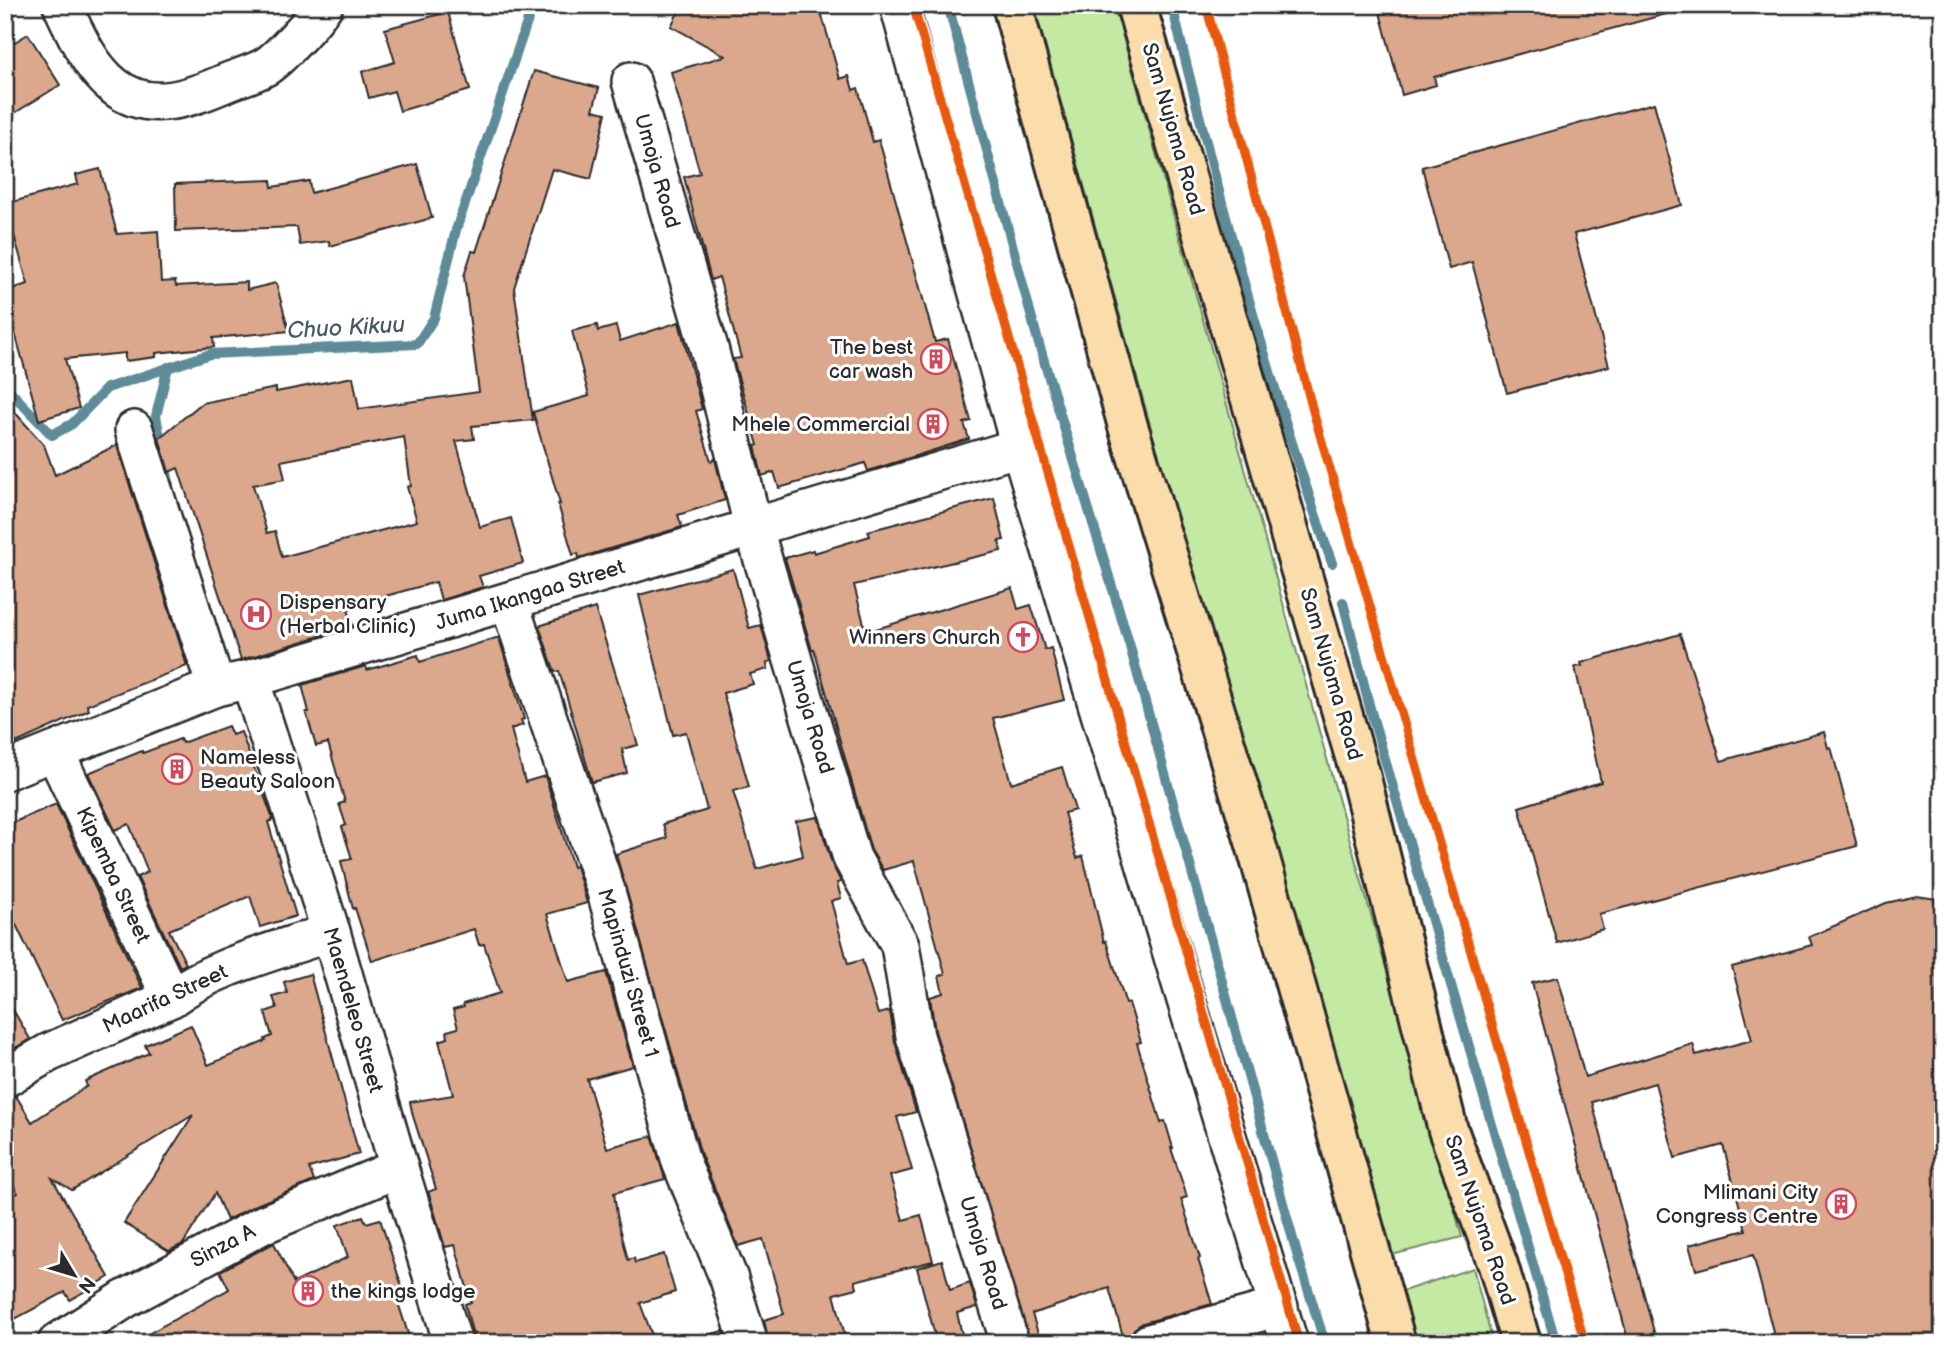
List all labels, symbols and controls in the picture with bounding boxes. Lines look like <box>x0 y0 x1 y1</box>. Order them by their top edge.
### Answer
street label: Sam Nujoma Road <box>1136 40 1210 218</box>
street label: Umoja Road <box>629 111 685 231</box>
water label: Chuo Kikuu <box>286 311 406 345</box>
place label: The best car wash <box>829 335 914 384</box>
building icon: The best car wash <box>919 342 953 376</box>
building icon: Mhele Commercial <box>916 407 950 441</box>
place label: Mhele Commercial <box>731 412 910 437</box>
street label: Juma Ikangaa Street <box>432 554 628 636</box>
street label: Sam Nujoma Road <box>1294 585 1368 763</box>
place label: Dispensary (Herbal Clinic) <box>279 590 416 639</box>
hospital icon: Dispensary (Herbal Clinic) <box>239 597 273 631</box>
church icon: Winners Church <box>1006 620 1040 654</box>
place label: Winners Church <box>849 625 1000 650</box>
street label: Umoja Road <box>781 657 839 777</box>
place label: Nameless Beauty Saloon <box>200 745 335 794</box>
building icon: Nameless Beauty Saloon <box>160 752 194 786</box>
street label: Kipemba Street <box>71 803 156 948</box>
street label: Mapinduzi Street 1 <box>592 886 664 1060</box>
street label: Maendeleo Street <box>317 925 389 1096</box>
street label: Maarifa Street <box>99 959 232 1039</box>
street label: Sam Nujoma Road <box>1439 1132 1521 1308</box>
place label: Mlimani City Congress Centre <box>1656 1180 1819 1229</box>
building icon: Mlimani City Congress Centre <box>1824 1187 1858 1221</box>
street label: Umoja Road <box>954 1193 1012 1313</box>
street label: Sinza A <box>186 1219 260 1273</box>
north arrow <box>38 1240 108 1310</box>
text: N <box>73 1272 100 1297</box>
building icon: the kings lodge <box>291 1274 325 1308</box>
place label: the kings lodge <box>331 1279 476 1304</box>

